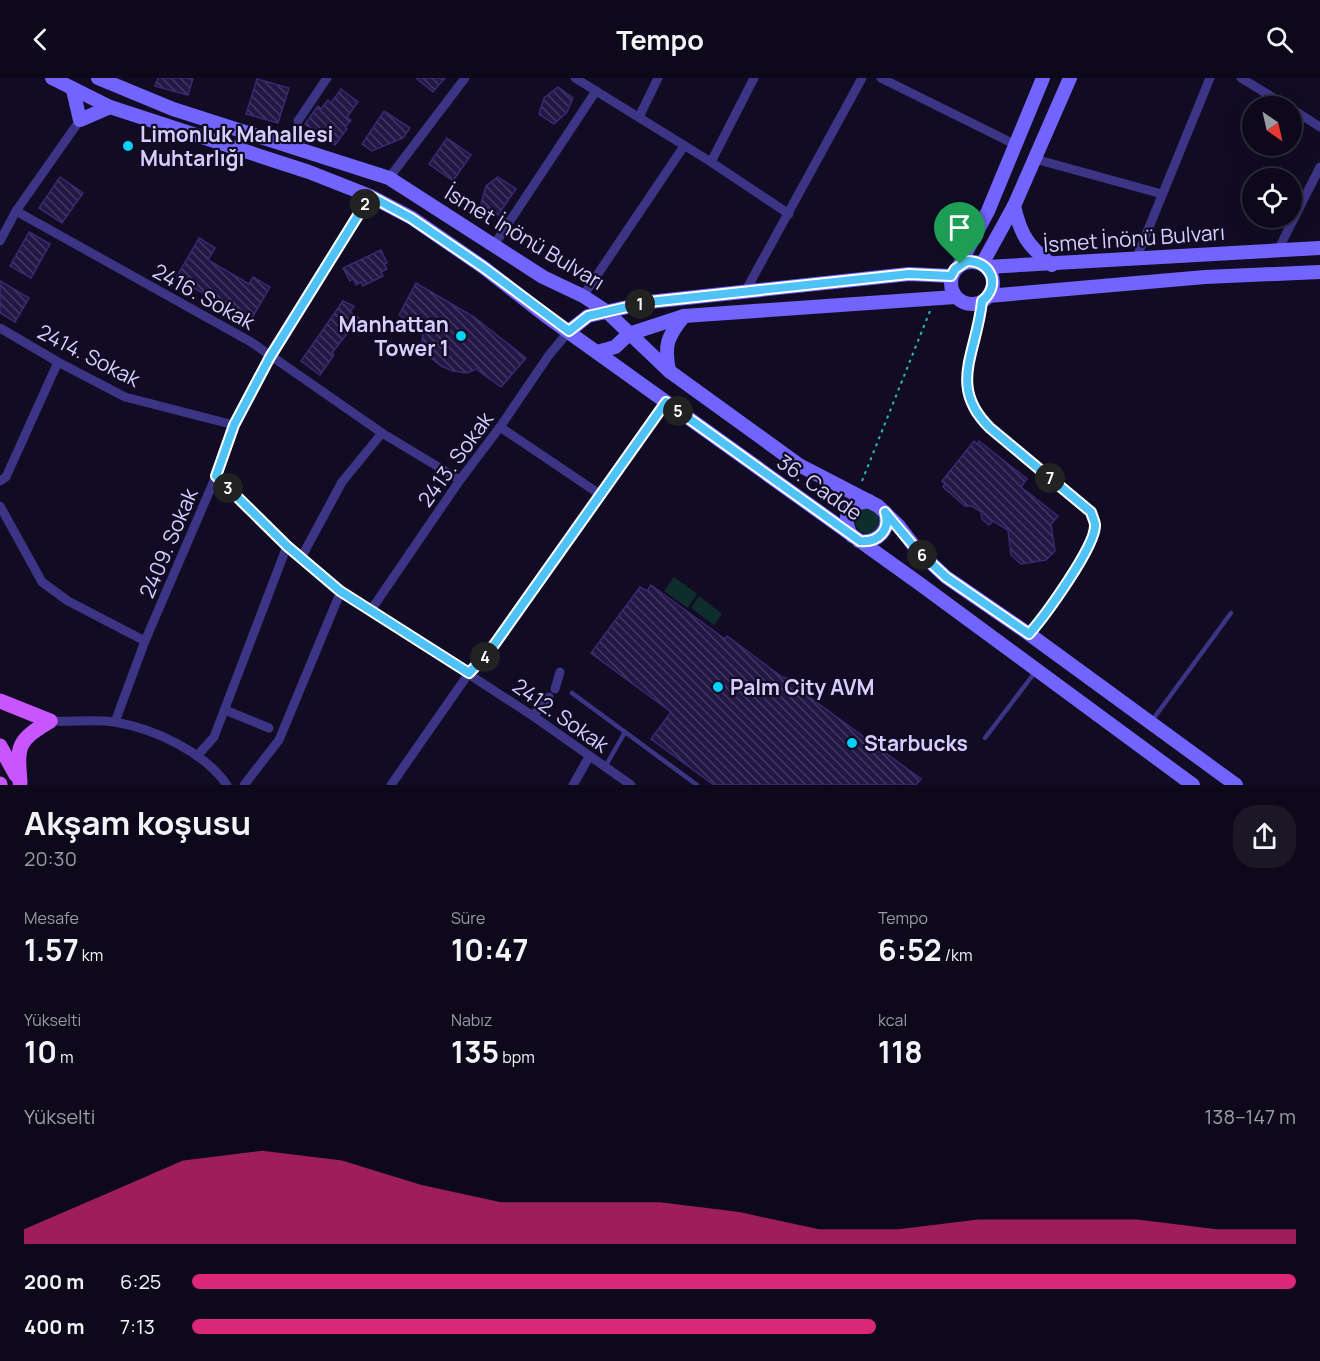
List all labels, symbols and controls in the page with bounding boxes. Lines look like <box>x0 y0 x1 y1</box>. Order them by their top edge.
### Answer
text: Tempo <box>616 21 704 58</box>
icon: back <box>24 23 57 56</box>
icon: search <box>1263 23 1296 56</box>
north arrow <box>1242 96 1302 156</box>
map controls <box>1242 96 1302 228</box>
place label: Limonluk Mahallesi Muhtarlığı <box>140 120 333 172</box>
marker: Limonluk Mahallesi Muhtarlığı <box>121 139 135 153</box>
button: locate <box>1242 168 1302 228</box>
street label: İsmet İnönü Bulvarı <box>440 178 610 296</box>
pin: 2 <box>350 189 380 219</box>
text: 2 <box>360 193 370 215</box>
pin <box>934 202 985 264</box>
icon: arrive <box>943 211 976 244</box>
street label: İsmet İnönü Bulvarı <box>1042 218 1226 258</box>
street label: 2416. Sokak <box>148 256 261 336</box>
pin: 1 <box>625 289 655 319</box>
text: 1 <box>636 293 644 315</box>
place label: Manhattan Tower 1 <box>338 310 449 362</box>
street label: 2414. Sokak <box>33 317 146 393</box>
marker: Manhattan Tower 1 <box>454 329 468 343</box>
pin: 5 <box>663 396 693 426</box>
text: 5 <box>673 400 683 422</box>
street label: 2413. Sokak <box>411 405 499 512</box>
street label: 36. Cadde <box>772 447 868 527</box>
pin: 7 <box>1035 463 1065 493</box>
text: 7 <box>1046 467 1054 489</box>
pin: 3 <box>213 473 243 503</box>
text: 3 <box>223 477 233 499</box>
street label: 2409. Sokak <box>132 483 204 602</box>
pin: 6 <box>907 540 937 570</box>
text: 6 <box>917 544 927 566</box>
pin: 4 <box>470 642 500 672</box>
text: 4 <box>480 646 490 668</box>
street label: 2412. Sokak <box>507 672 615 759</box>
place label: Palm City AVM <box>730 673 874 701</box>
marker: Palm City AVM <box>711 680 725 694</box>
place label: Starbucks <box>864 729 968 757</box>
marker: Starbucks <box>845 736 859 750</box>
text: Akşam koşusu <box>24 800 251 845</box>
button: share <box>1233 805 1296 868</box>
text: 20:30 <box>24 845 77 872</box>
text: Mesafe <box>24 907 79 929</box>
text: Süre <box>451 907 485 929</box>
text: Tempo <box>878 907 928 929</box>
text: 1.57 <box>24 929 79 970</box>
text: 10:47 <box>451 929 528 970</box>
text: 6:52 <box>878 929 942 970</box>
text: km <box>79 944 103 966</box>
text: /km <box>942 944 973 966</box>
text: Yükselti <box>24 1009 81 1031</box>
text: Nabız <box>451 1009 493 1031</box>
text: kcal <box>878 1009 907 1031</box>
text: 10 <box>24 1031 57 1072</box>
text: 135 <box>451 1031 499 1072</box>
text: 118 <box>878 1031 923 1072</box>
text: m <box>57 1046 74 1068</box>
text: bpm <box>499 1046 535 1068</box>
text: Yükselti <box>24 1103 95 1130</box>
text: 138–147 m <box>1205 1103 1296 1130</box>
text: 200 m <box>24 1268 84 1295</box>
text: 6:25 <box>120 1268 161 1295</box>
text: 400 m <box>24 1313 84 1340</box>
text: 7:13 <box>120 1313 155 1340</box>

